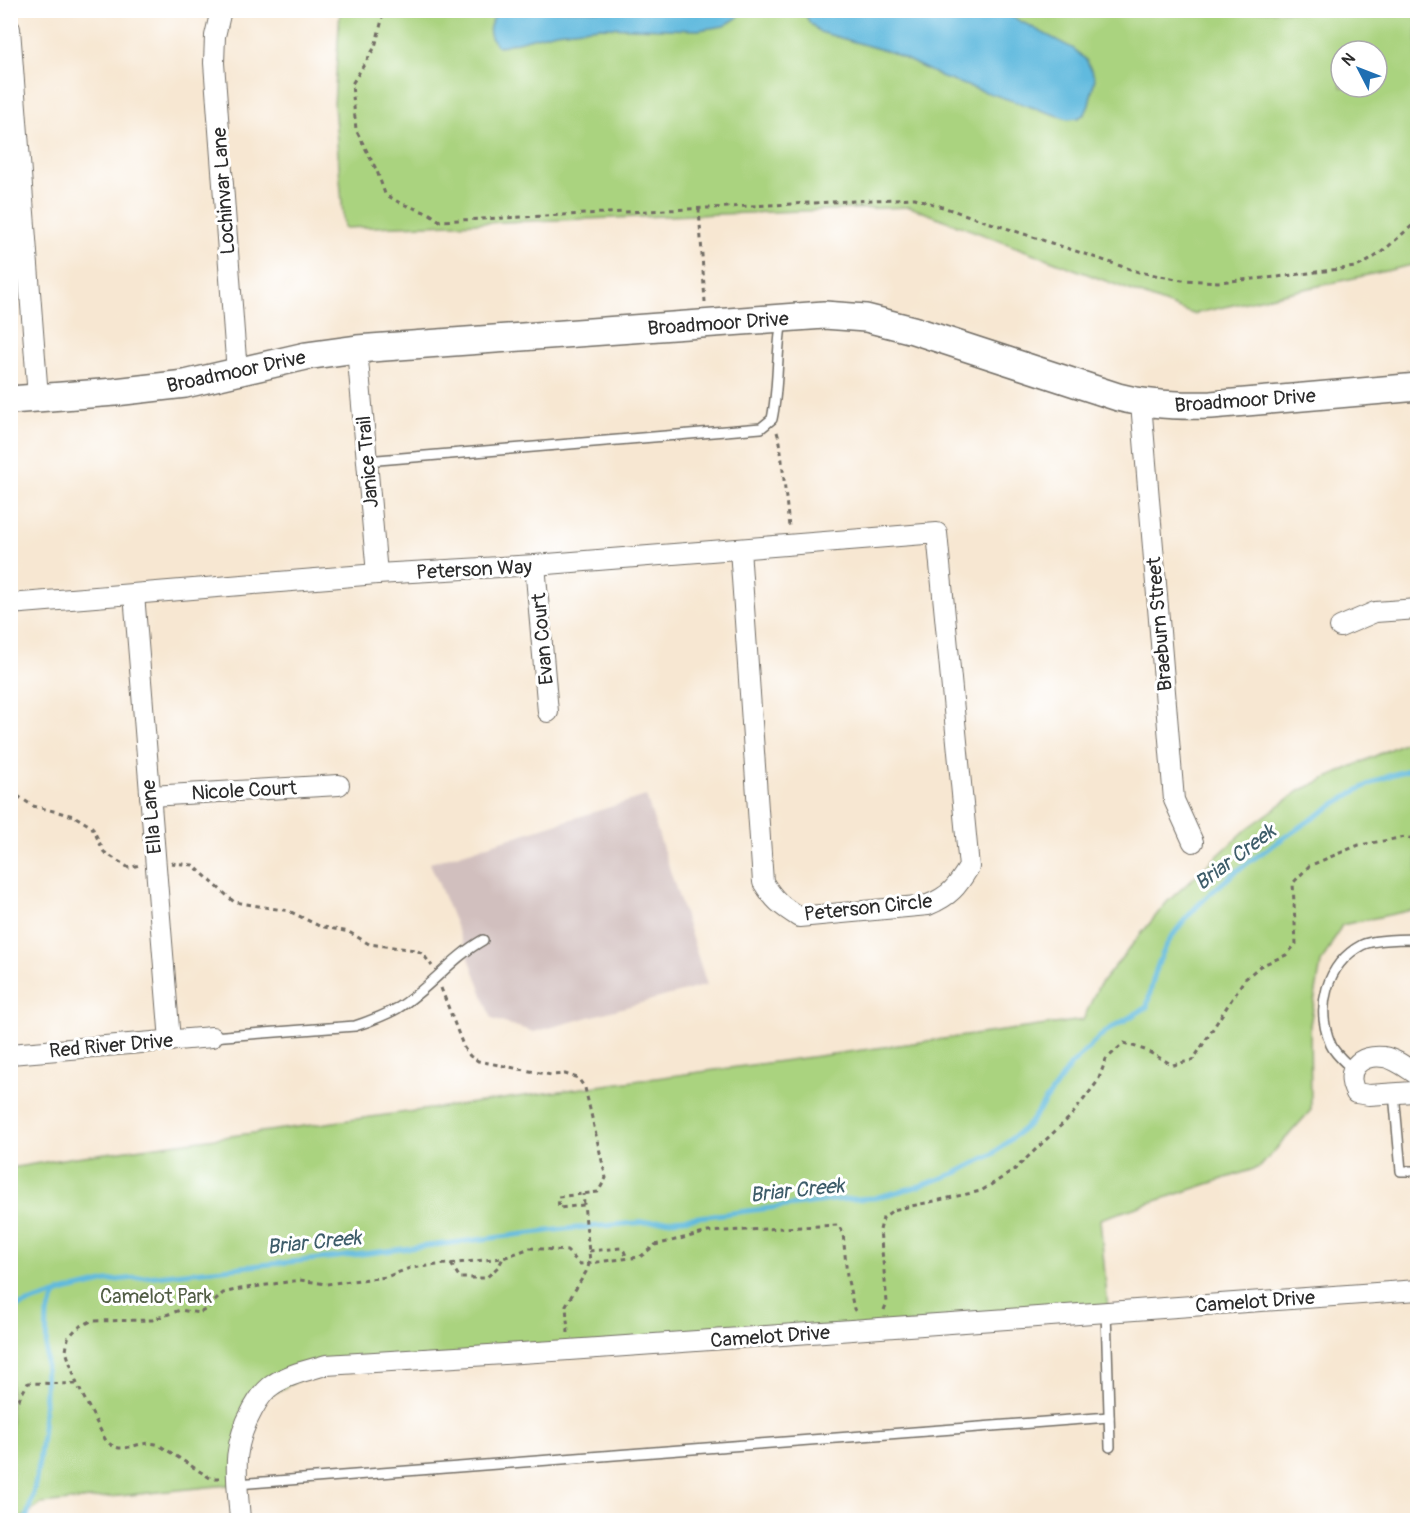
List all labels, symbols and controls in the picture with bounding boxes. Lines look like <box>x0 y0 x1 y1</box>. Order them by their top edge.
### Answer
north arrow <box>1329 39 1389 99</box>
text: N <box>1338 49 1360 70</box>
street label: Lochinvar Lane <box>207 126 240 255</box>
street label: Broadmoor Drive <box>647 306 790 341</box>
street label: Broadmoor Drive <box>164 345 308 398</box>
street label: Broadmoor Drive <box>1174 383 1317 418</box>
street label: Janice Trail <box>351 415 384 509</box>
street label: Peterson Way <box>415 554 533 585</box>
street label: Braeburn Street <box>1141 555 1178 692</box>
street label: Evan Court <box>526 591 559 686</box>
street label: Nicole Court <box>191 775 298 806</box>
street label: Ella Lane <box>136 779 167 855</box>
water label: Briar Creek <box>1189 817 1283 897</box>
street label: Peterson Circle <box>803 888 934 927</box>
street label: Red River Drive <box>48 1028 174 1063</box>
water label: Briar Creek <box>749 1172 848 1209</box>
water label: Briar Creek <box>266 1224 365 1261</box>
park label: Camelot Park <box>100 1284 213 1309</box>
street label: Camelot Drive <box>1194 1285 1316 1318</box>
street label: Camelot Drive <box>709 1320 831 1353</box>

